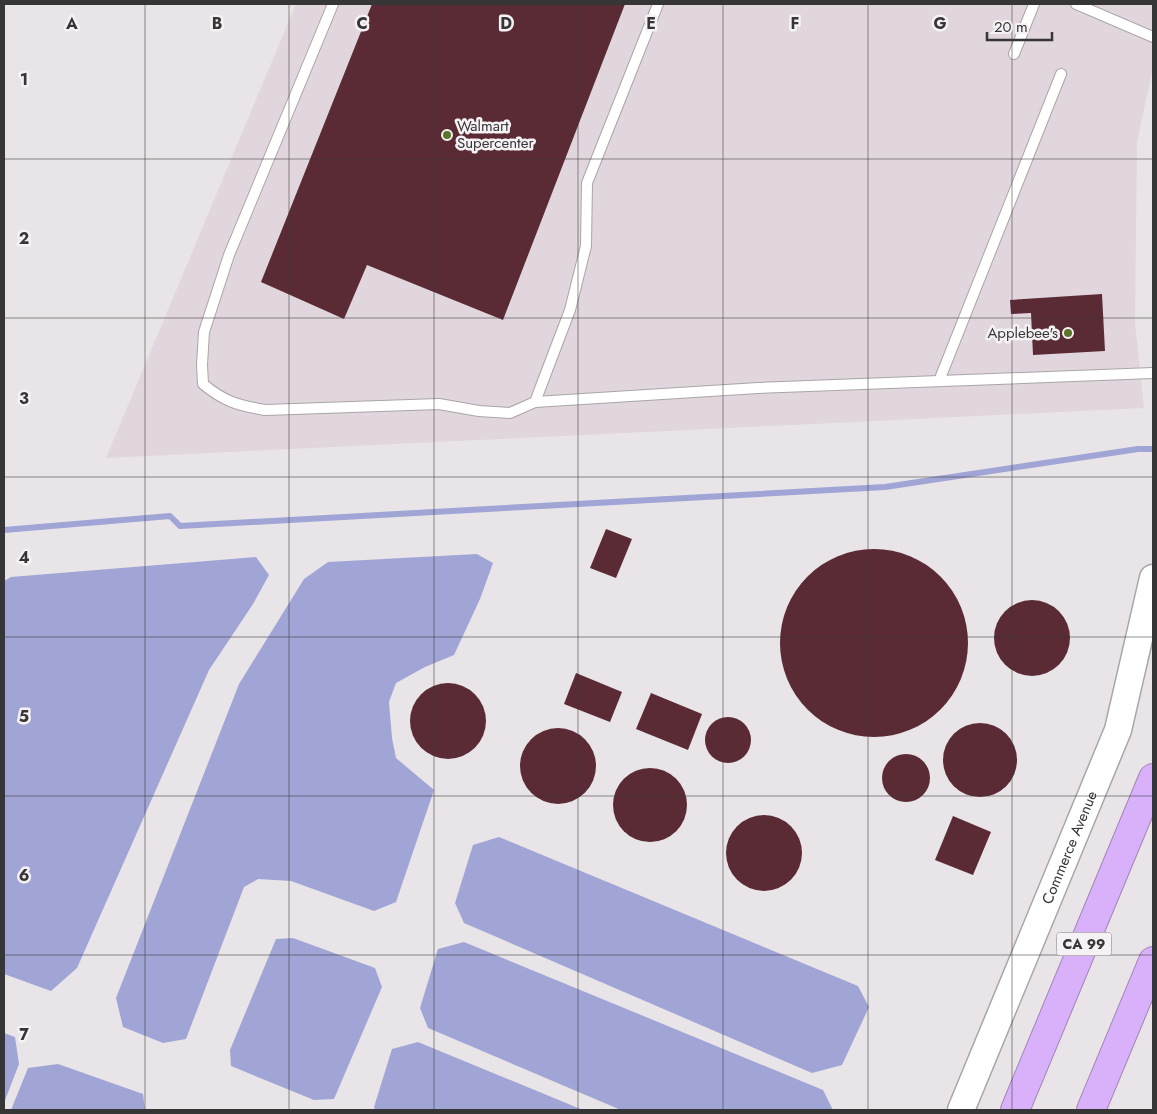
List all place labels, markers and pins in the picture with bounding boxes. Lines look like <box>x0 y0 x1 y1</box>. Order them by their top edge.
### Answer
place label: Walmart Supercenter <box>457 115 534 154</box>
marker: Walmart Supercenter <box>441 129 453 141</box>
place label: Applebee's <box>987 322 1058 344</box>
marker: Applebee's <box>1062 327 1074 339</box>

